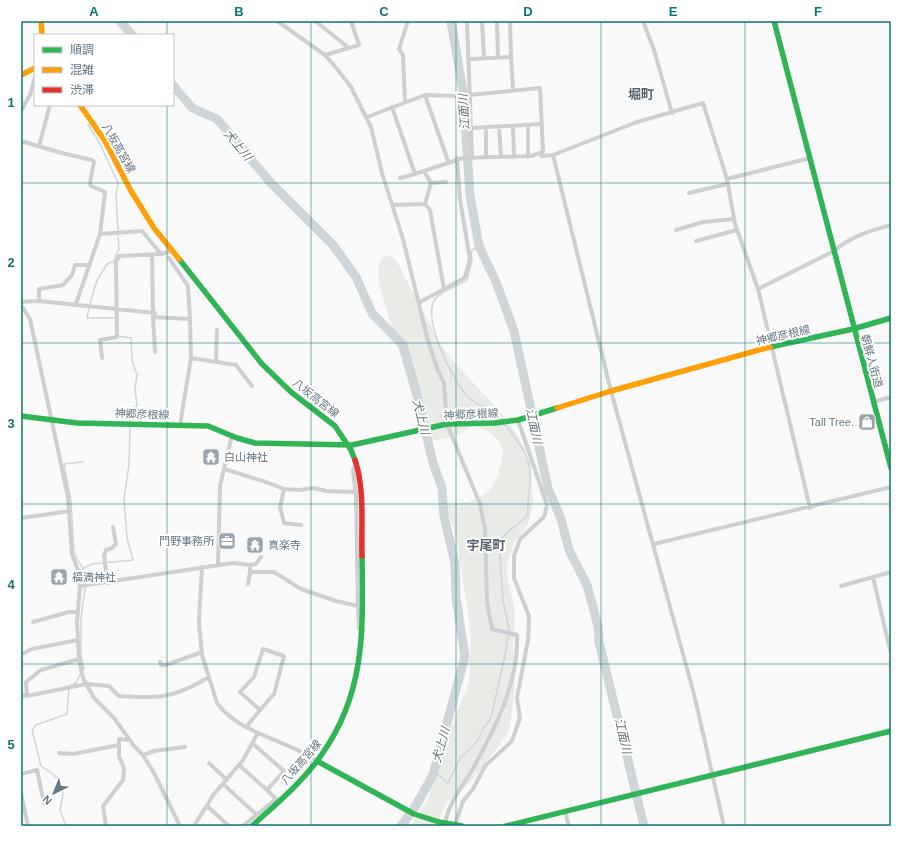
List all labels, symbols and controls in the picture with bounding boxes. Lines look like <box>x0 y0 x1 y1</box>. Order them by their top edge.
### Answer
text: A <box>89 4 99 19</box>
text: B <box>234 4 244 19</box>
text: C <box>379 4 389 19</box>
text: D <box>523 4 533 19</box>
text: E <box>669 4 678 19</box>
text: F <box>814 4 822 19</box>
legend <box>34 34 174 106</box>
text: 順調 <box>70 43 94 57</box>
text: 混雑 <box>70 63 94 77</box>
text: 渋滞 <box>70 83 94 97</box>
district label: 堀町 <box>628 87 654 102</box>
water label: 江面川 <box>456 92 472 130</box>
text: 1 <box>7 95 15 110</box>
street label: 八坂高宮線 <box>100 121 138 175</box>
water label: 犬上川 <box>221 127 256 165</box>
text: 2 <box>7 255 15 270</box>
street label: 神郷彦根線 <box>755 323 811 347</box>
street label: 朝鮮人街道 <box>859 333 885 389</box>
street label: 八坂高宮線 <box>291 376 341 420</box>
water label: 犬上川 <box>410 398 433 438</box>
street label: 神郷彦根線 <box>114 407 170 421</box>
street label: 神郷彦根線 <box>443 407 499 421</box>
water label: 江面川 <box>523 407 545 447</box>
shop icon: Tall Tree. <box>857 412 877 432</box>
text: 3 <box>7 416 15 431</box>
place label: Tall Tree. <box>809 416 854 428</box>
temple icon: 白山神社 <box>201 447 221 467</box>
place label: 白山神社 <box>224 451 268 463</box>
office icon: 門野事務所 <box>217 531 237 551</box>
place label: 門野事務所 <box>159 535 215 547</box>
temple icon: 真楽寺 <box>245 535 265 555</box>
district label: 宇尾町 <box>466 538 506 553</box>
place label: 真楽寺 <box>268 539 301 551</box>
temple icon: 福満神社 <box>49 567 69 587</box>
place label: 福満神社 <box>72 571 116 583</box>
text: 4 <box>7 577 15 592</box>
water label: 江面川 <box>612 717 634 757</box>
water label: 犬上川 <box>429 724 453 764</box>
text: 5 <box>7 737 15 752</box>
street label: 八坂高宮線 <box>278 737 324 787</box>
north arrow <box>34 773 74 813</box>
text: N <box>40 793 54 807</box>

